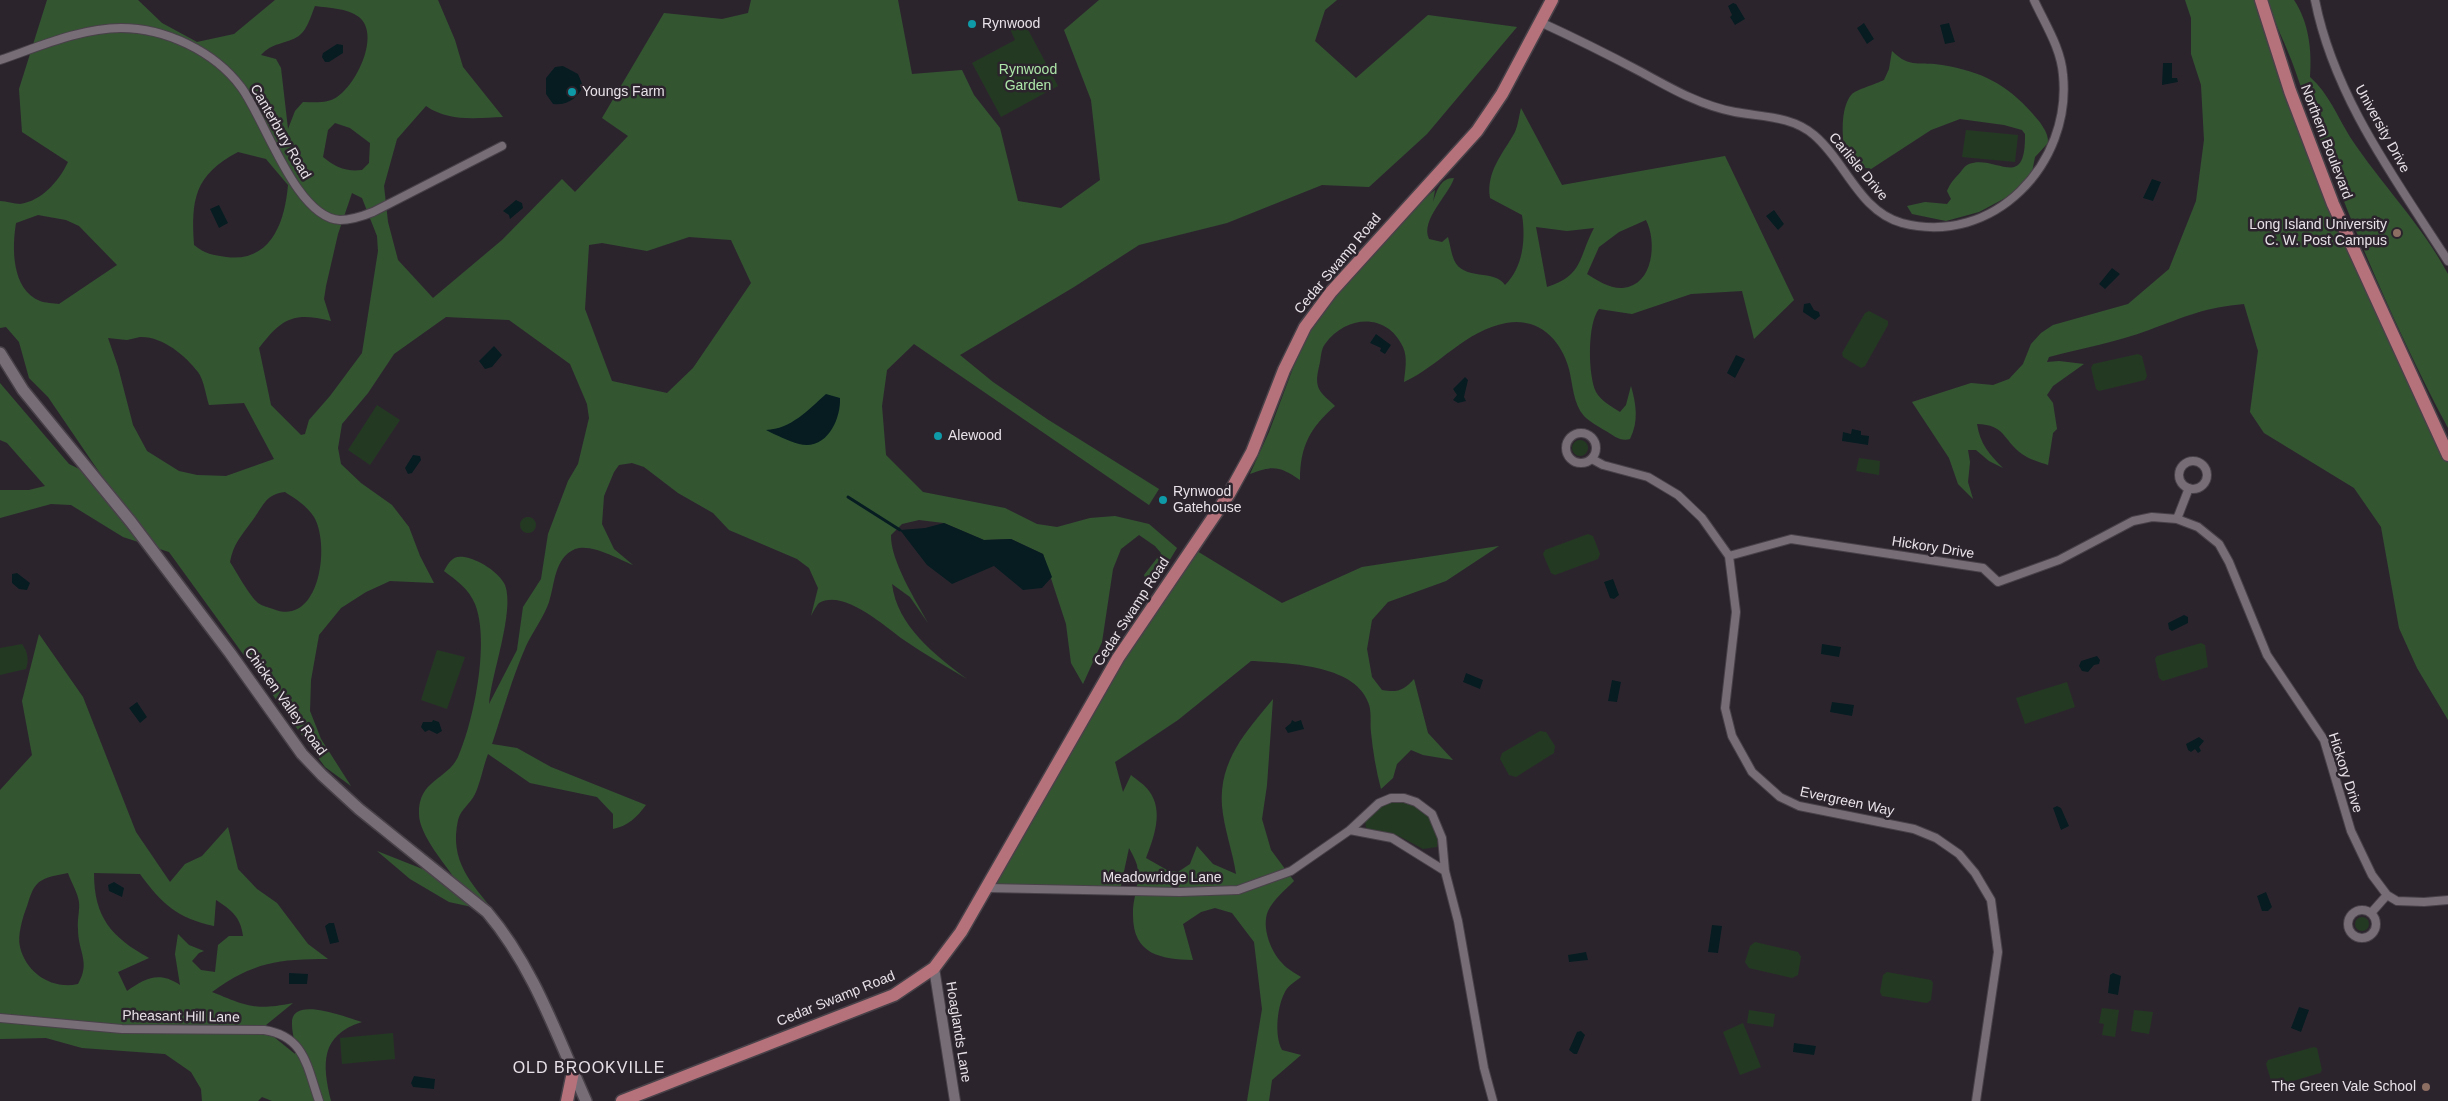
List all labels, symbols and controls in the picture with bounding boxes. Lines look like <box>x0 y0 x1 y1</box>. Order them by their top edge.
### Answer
place label: Rynwood <box>982 16 1040 32</box>
marker: Rynwood <box>966 18 978 30</box>
park label: Rynwood Garden <box>999 62 1057 94</box>
street label: Canterbury Road <box>246 82 314 182</box>
street label: Northern Boulevard <box>2296 82 2356 202</box>
street label: University Drive <box>2351 82 2413 176</box>
place label: Youngs Farm <box>582 84 665 100</box>
marker: Youngs Farm <box>566 86 578 98</box>
street label: Carlisle Drive <box>1825 130 1891 204</box>
street label: Cedar Swamp Road <box>1291 210 1385 318</box>
place label: Long Island University C. W. Post Campus <box>2249 217 2387 250</box>
marker: Long Island University C. W. Post Campus <box>2391 227 2403 239</box>
place label: Alewood <box>948 428 1002 444</box>
marker: Alewood <box>932 430 944 442</box>
place label: Rynwood Gatehouse <box>1173 484 1241 516</box>
marker: Rynwood Gatehouse <box>1157 494 1169 506</box>
street label: Hickory Drive <box>1891 533 1975 563</box>
street label: Cedar Swamp Road <box>1091 555 1173 669</box>
street label: Chicken Valley Road <box>240 645 330 759</box>
street label: Hickory Drive <box>2324 731 2366 815</box>
street label: Evergreen Way <box>1798 784 1896 820</box>
street label: Meadowridge Lane <box>1102 870 1222 886</box>
street label: Cedar Swamp Road <box>774 968 898 1030</box>
street label: Hoaglands Lane <box>942 980 974 1084</box>
street label: Pheasant Hill Lane <box>122 1008 240 1026</box>
district label: OLD BROOKVILLE <box>511 1059 667 1079</box>
place label: The Green Vale School <box>2272 1079 2416 1095</box>
marker: The Green Vale School <box>2420 1081 2432 1093</box>

